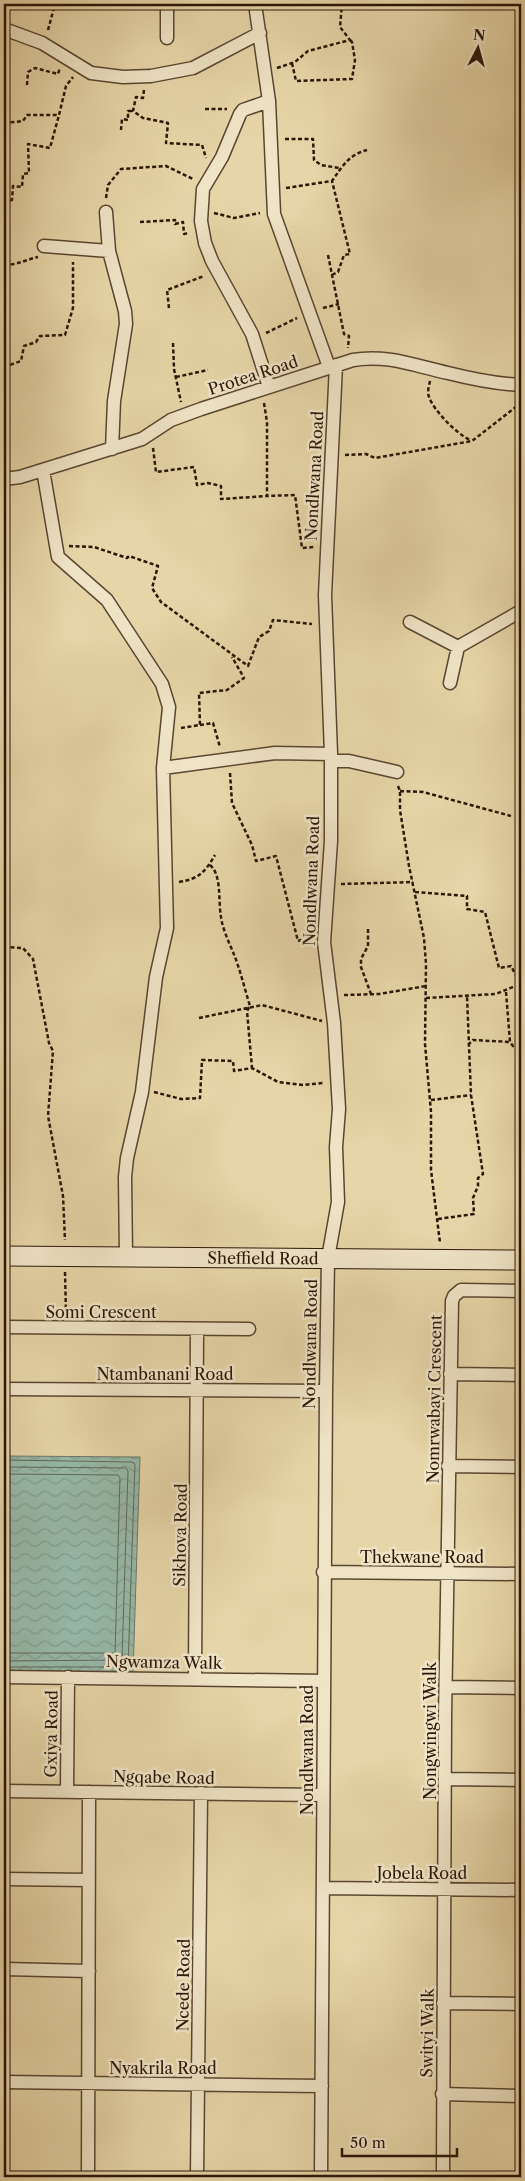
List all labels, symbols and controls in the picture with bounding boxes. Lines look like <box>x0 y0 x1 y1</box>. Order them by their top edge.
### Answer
north arrow <box>452 22 502 72</box>
text: N <box>472 25 486 45</box>
street label: Protea Road <box>205 351 301 399</box>
street label: Nondlwana Road <box>301 410 327 542</box>
street label: Nondlwana Road <box>299 815 323 946</box>
street label: Sheffield Road <box>207 1248 319 1268</box>
street label: Nondlwana Road <box>299 1278 321 1409</box>
street label: Somi Crescent <box>45 1302 157 1322</box>
street label: Nomrwabayi Crescent <box>423 1314 445 1484</box>
street label: Ntambanani Road <box>96 1364 234 1384</box>
street label: Sikhova Road <box>169 1483 191 1587</box>
street label: Thekwane Road <box>360 1547 484 1567</box>
street label: Ngwamza Walk <box>106 1651 223 1673</box>
street label: Nongwingwi Walk <box>420 1661 440 1800</box>
street label: Nondlwana Road <box>297 1685 317 1815</box>
street label: Gxiya Road <box>40 1690 62 1778</box>
street label: Ngqabe Road <box>113 1766 215 1788</box>
street label: Jobela Road <box>374 1863 468 1883</box>
street label: Ncede Road <box>172 1938 194 2032</box>
street label: Swityi Walk <box>416 1987 438 2078</box>
street label: Nyakrila Road <box>109 2058 217 2078</box>
scale bar <box>342 2126 458 2158</box>
text: 50 m <box>350 2133 386 2152</box>

